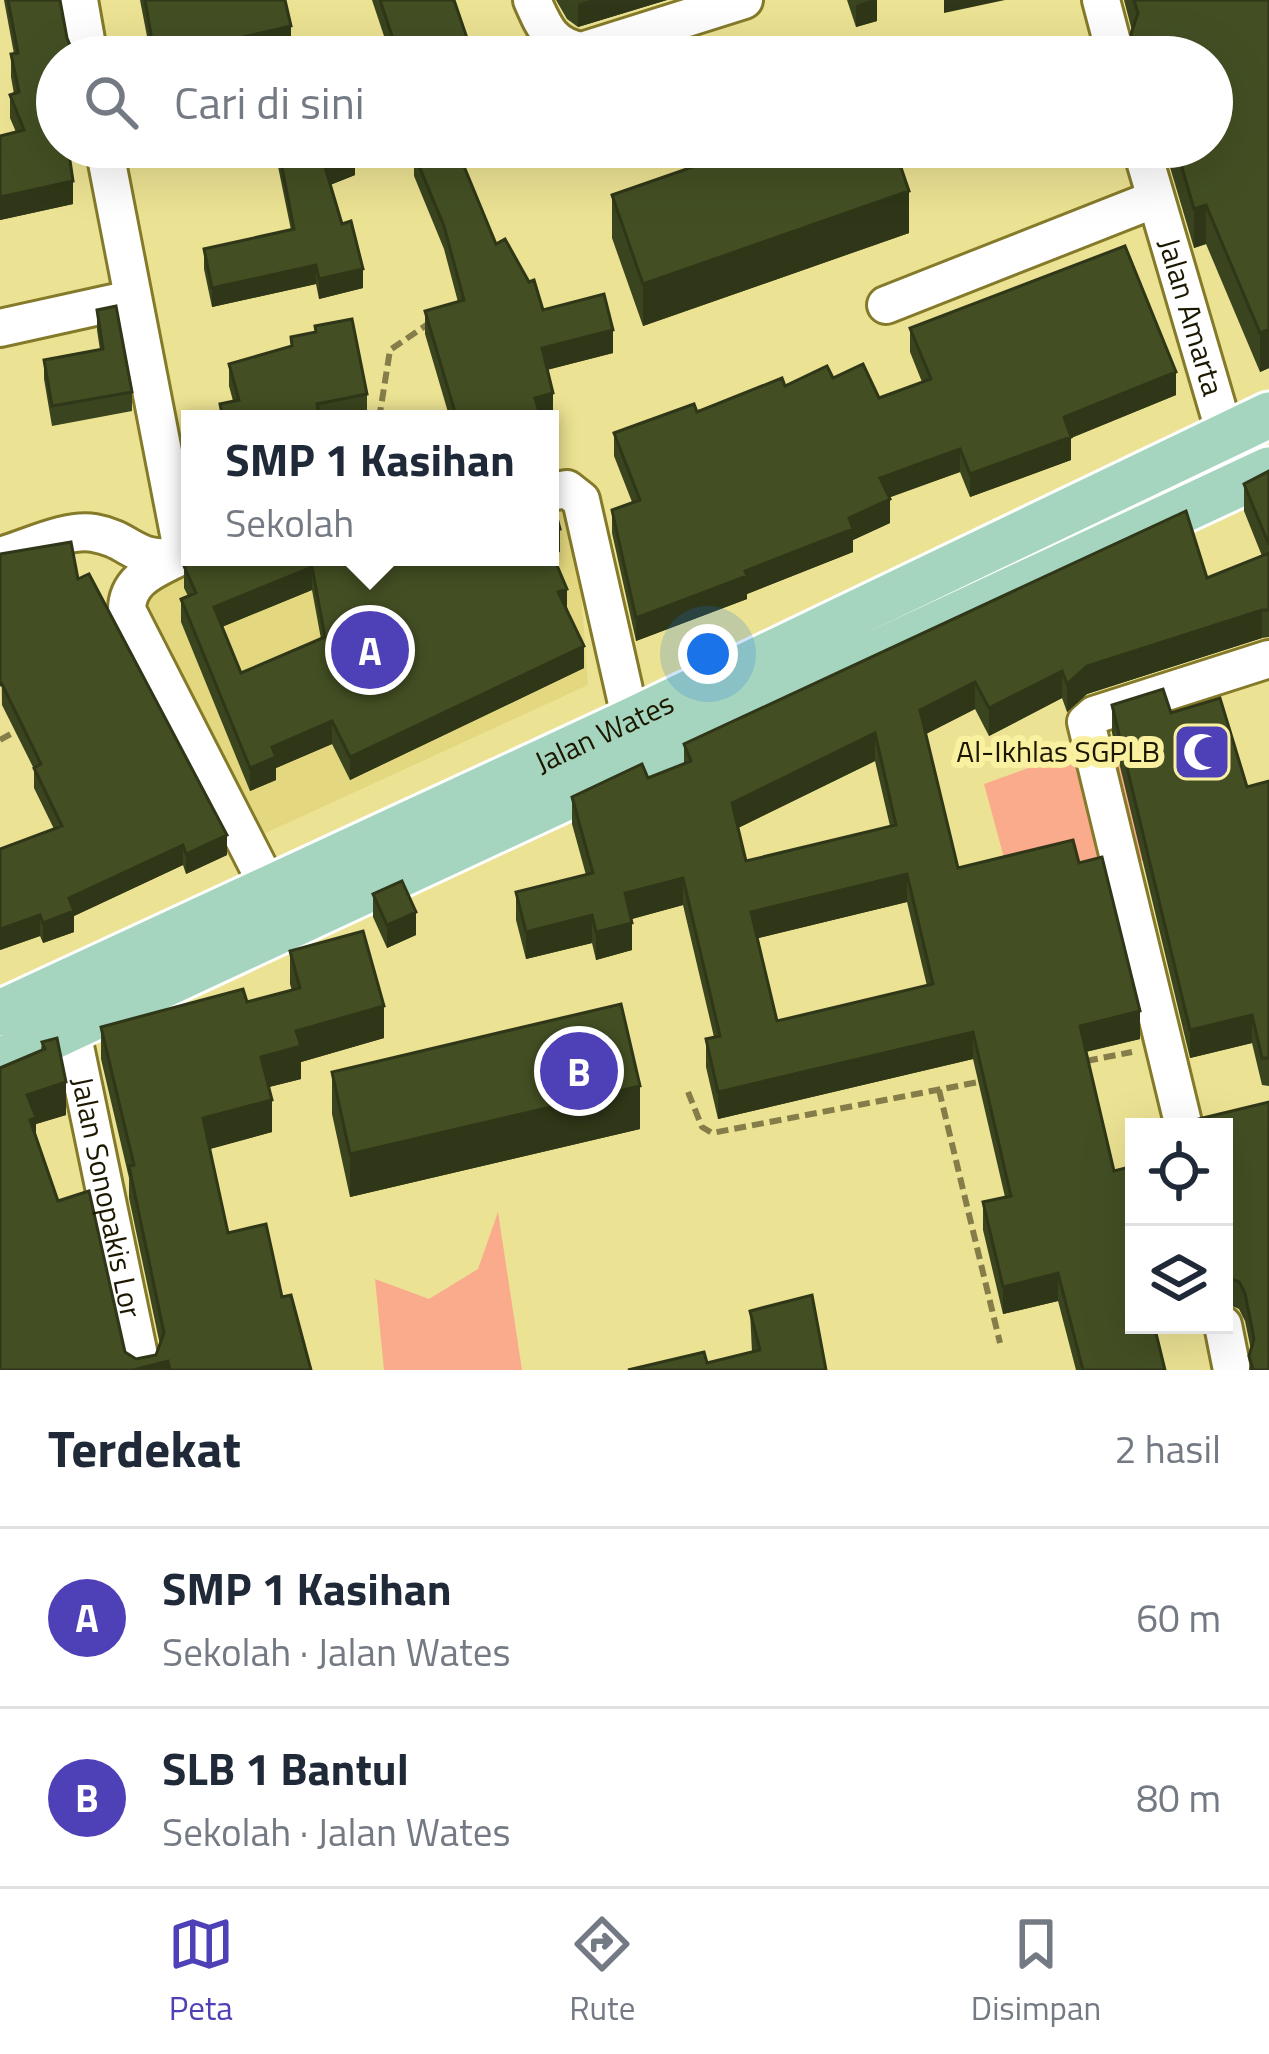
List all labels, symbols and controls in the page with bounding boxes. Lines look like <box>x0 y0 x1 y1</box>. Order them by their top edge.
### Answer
search box <box>36 36 1233 168</box>
text: Cari di sini <box>174 68 365 136</box>
icon: search <box>78 69 144 135</box>
street label: Jalan Amarta <box>1147 232 1237 401</box>
popup <box>181 410 559 566</box>
text: SMP 1 Kasihan <box>225 425 515 493</box>
text: Sekolah <box>225 493 354 552</box>
pin: A <box>331 605 409 695</box>
your location <box>678 624 738 684</box>
street label: Jalan Wates <box>527 680 681 785</box>
mosque icon: Al-Ikhlas SGPLB <box>1171 721 1233 783</box>
place label: Al-Ikhlas SGPLB <box>956 728 1160 774</box>
pin: B <box>540 1026 618 1116</box>
street label: Jalan Sonopakis Lor <box>60 1072 155 1322</box>
map controls <box>1125 1118 1233 1334</box>
button: locate <box>1125 1118 1233 1226</box>
button: layers <box>1125 1226 1233 1334</box>
text: Terdekat <box>48 1409 241 1487</box>
text: 2 hasil <box>1114 1419 1221 1478</box>
text: SMP 1 Kasihan <box>162 1554 452 1622</box>
text: A <box>75 1588 99 1647</box>
text: 60 m <box>1136 1588 1221 1647</box>
text: Sekolah · Jalan Wates <box>162 1622 511 1681</box>
text: SLB 1 Bantul <box>162 1734 409 1802</box>
text: B <box>75 1768 99 1827</box>
text: 80 m <box>1136 1768 1221 1827</box>
text: Sekolah · Jalan Wates <box>162 1802 511 1861</box>
tab: Peta <box>168 1911 234 2033</box>
tab: Rute <box>569 1911 635 2033</box>
tab: Disimpan <box>971 1911 1101 2033</box>

